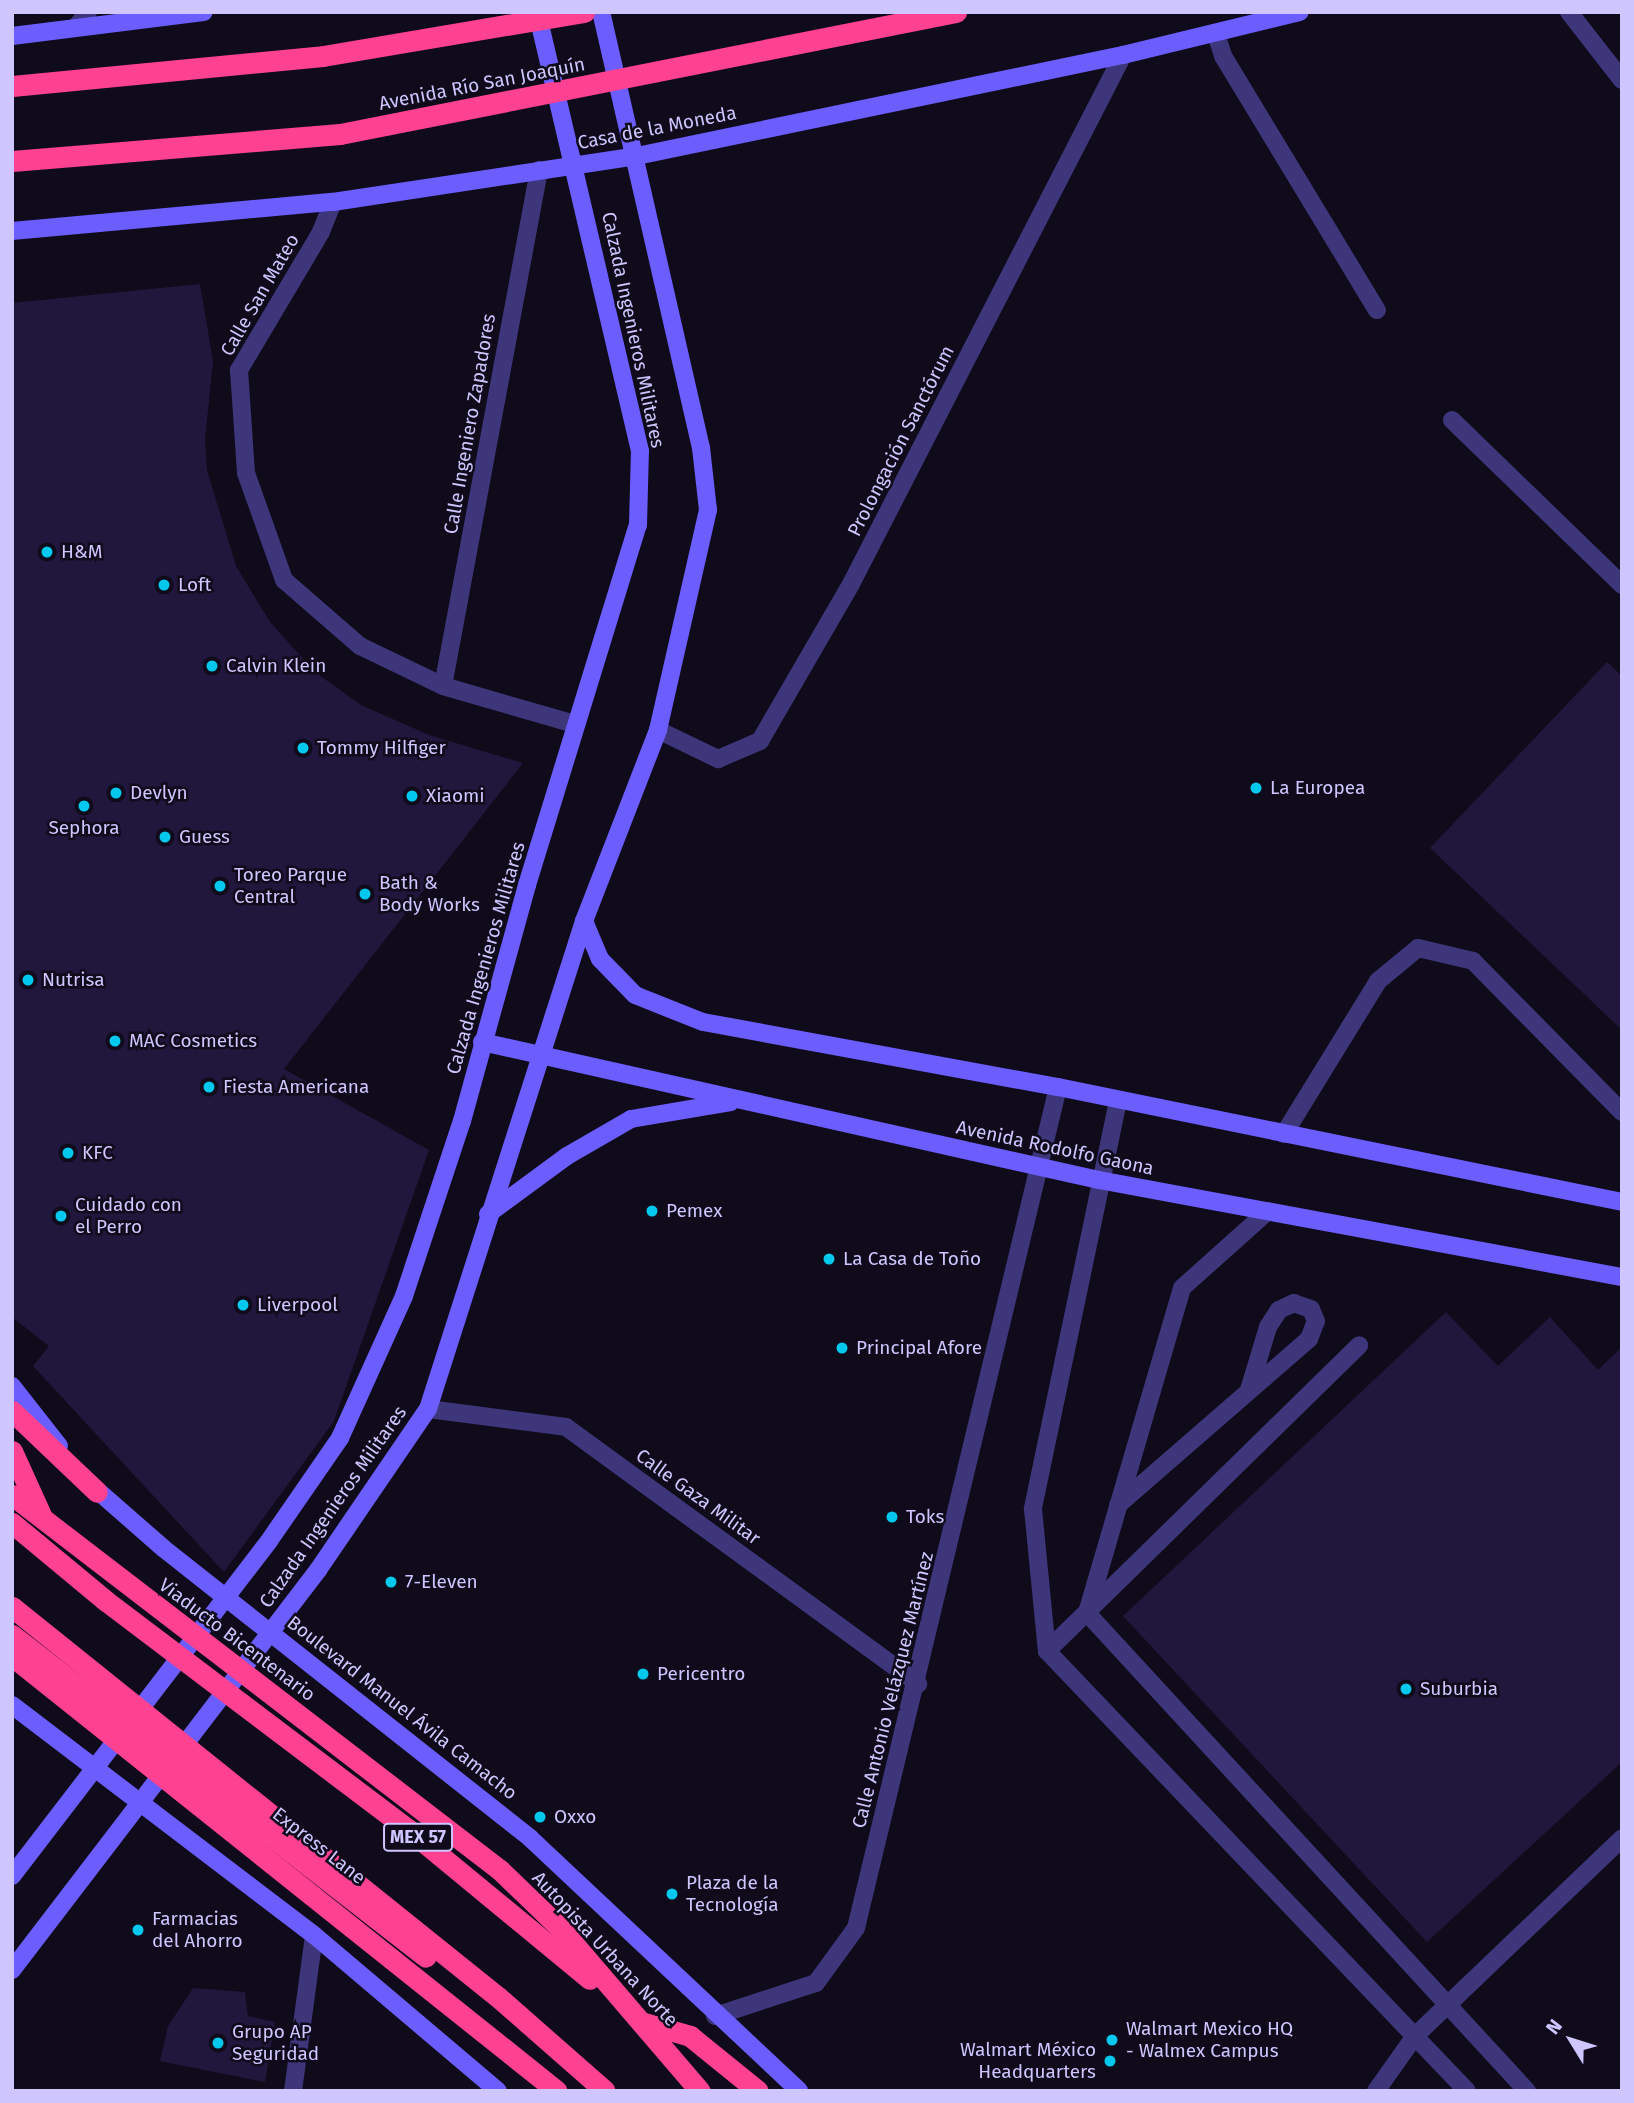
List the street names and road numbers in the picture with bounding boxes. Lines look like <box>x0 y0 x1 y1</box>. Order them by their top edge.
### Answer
street label: Avenida Río San Joaquín <box>377 53 587 115</box>
street label: Casa de la Moneda <box>576 101 738 155</box>
street label: Calzada Ingenieros Militares <box>597 210 669 450</box>
street label: Calle San Mateo <box>216 230 304 360</box>
street label: Calle Ingeniero Zapadores <box>439 312 501 536</box>
street label: Prolongación Sanctórum <box>843 342 959 540</box>
street label: Calzada Ingenieros Militares <box>442 839 530 1077</box>
street label: Avenida Rodolfo Gaona <box>954 1116 1156 1180</box>
street label: Calzada Ingenieros Militares <box>255 1402 411 1612</box>
street label: Calle Gaza Militar <box>631 1444 765 1550</box>
street label: Calle Antonio Velázquez Martínez <box>848 1549 938 1831</box>
street label: Viaducto Bicentenario <box>154 1574 320 1706</box>
street label: Boulevard Manuel Ávila Camacho <box>283 1611 521 1805</box>
street label: Express Lane <box>268 1803 370 1889</box>
road number: MEX 57 <box>383 1823 453 1852</box>
street label: Autopista Urbana Norte <box>527 1867 683 2031</box>

